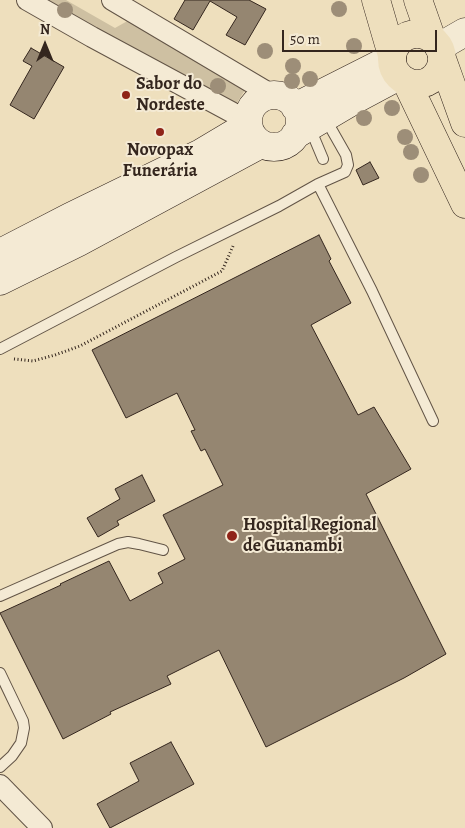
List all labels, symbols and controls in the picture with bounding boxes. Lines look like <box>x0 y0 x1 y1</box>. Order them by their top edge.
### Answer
north arrow <box>20 20 70 70</box>
text: N <box>40 20 50 39</box>
scale bar <box>285 20 440 52</box>
text: 50 m <box>290 29 320 49</box>
place label: Sabor do Nordeste <box>136 74 205 116</box>
marker: Sabor do Nordeste <box>120 89 132 101</box>
marker: Novopax Funerária <box>154 126 166 138</box>
place label: Novopax Funerária <box>123 140 197 182</box>
place label: Hospital Regional de Guanambi <box>243 515 377 558</box>
marker: Hospital Regional de Guanambi <box>225 529 239 543</box>

